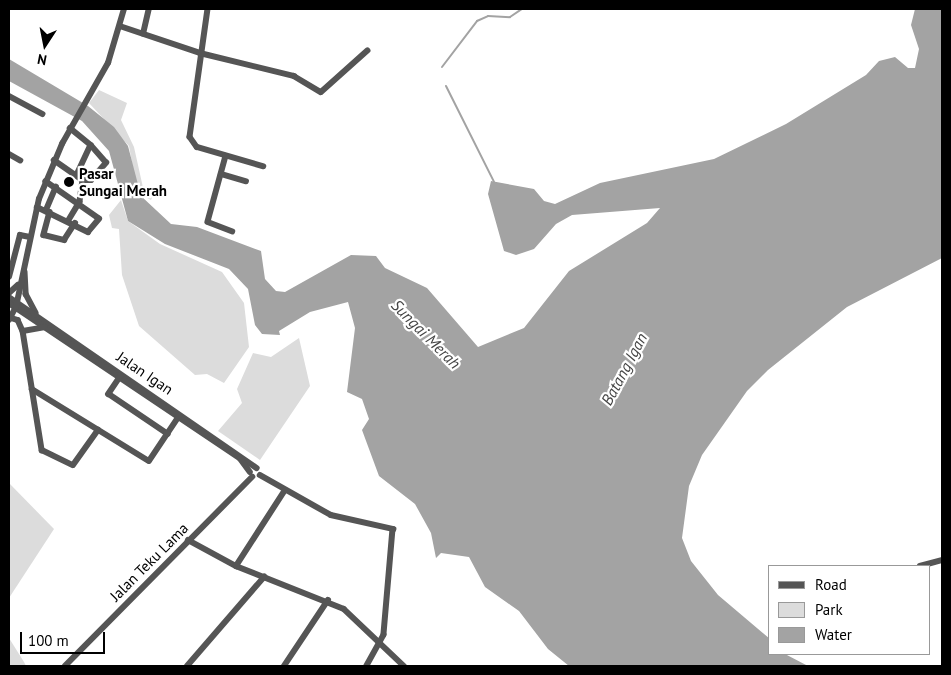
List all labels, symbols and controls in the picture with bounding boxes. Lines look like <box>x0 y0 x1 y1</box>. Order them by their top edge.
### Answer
north arrow <box>20 20 70 70</box>
text: N <box>36 50 48 69</box>
place label: Pasar Sungai Merah <box>79 164 167 199</box>
marker: Pasar Sungai Merah <box>63 176 75 188</box>
water label: Sungai Merah <box>387 295 465 373</box>
water label: Batang Igan <box>597 330 651 408</box>
street label: Jalan Igan <box>113 348 177 398</box>
street label: Jalan Teku Lama <box>106 519 192 605</box>
legend <box>768 565 931 655</box>
text: Road <box>815 575 847 594</box>
text: Park <box>815 600 843 619</box>
scale bar <box>22 622 108 654</box>
text: Water <box>815 625 852 644</box>
text: 100 m <box>28 631 69 650</box>

